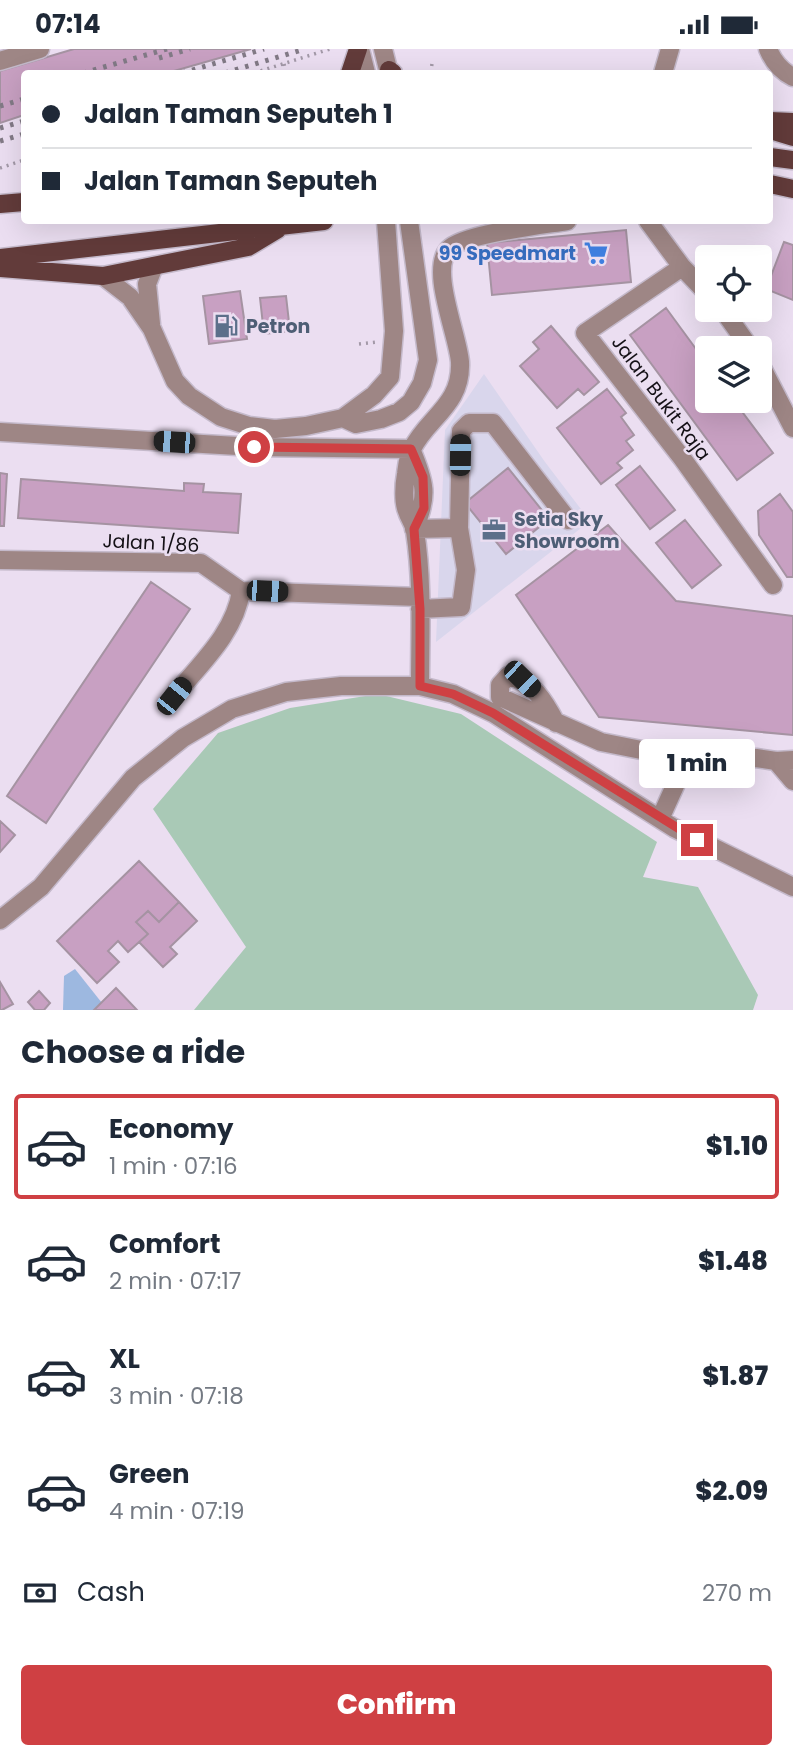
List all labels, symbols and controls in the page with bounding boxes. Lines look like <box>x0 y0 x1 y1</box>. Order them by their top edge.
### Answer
text: 07:14 <box>35 6 101 42</box>
text: Jalan Taman Seputeh 1 <box>84 96 393 132</box>
text: Jalan Taman Seputeh <box>84 163 378 199</box>
supermarket icon: 99 Speedmart <box>582 239 610 267</box>
place label: 99 Speedmart <box>439 240 576 267</box>
map controls <box>695 245 772 413</box>
button: locate <box>695 245 772 322</box>
fuel station icon: Petron <box>212 312 240 340</box>
place label: Petron <box>246 313 310 340</box>
street label: Jalan Bukit Raja <box>605 330 717 466</box>
button: layers <box>695 336 772 413</box>
car <box>153 430 196 454</box>
route start <box>238 431 270 463</box>
car <box>450 434 471 476</box>
place label: Setia Sky Showroom <box>514 506 620 555</box>
office icon: Setia Sky Showroom <box>480 516 508 544</box>
street label: Jalan 1/86 <box>102 527 200 559</box>
car <box>246 580 289 602</box>
car <box>500 657 545 701</box>
car <box>153 673 196 719</box>
callout: 1 min <box>639 739 755 787</box>
text: 1 min <box>667 747 727 779</box>
route end <box>681 824 713 856</box>
text: Choose a ride <box>21 1029 245 1074</box>
text: Economy <box>109 1111 233 1147</box>
icon: car <box>25 1115 88 1178</box>
text: $1.10 <box>706 1128 768 1164</box>
text: 1 min · 07:16 <box>109 1150 238 1182</box>
text: Comfort <box>109 1226 221 1262</box>
icon: car <box>25 1230 88 1293</box>
text: $1.48 <box>698 1243 768 1279</box>
text: 2 min · 07:17 <box>109 1265 241 1297</box>
text: XL <box>109 1341 140 1377</box>
icon: car <box>25 1345 88 1408</box>
text: $1.87 <box>702 1358 768 1394</box>
text: 3 min · 07:18 <box>109 1380 244 1412</box>
text: Green <box>109 1456 190 1492</box>
icon: car <box>25 1460 88 1523</box>
text: $2.09 <box>695 1473 768 1509</box>
text: 4 min · 07:19 <box>109 1495 245 1527</box>
icon: cash <box>21 1574 59 1612</box>
text: Cash <box>77 1574 145 1610</box>
text: 270 m <box>702 1577 772 1609</box>
button: Confirm <box>21 1665 772 1745</box>

